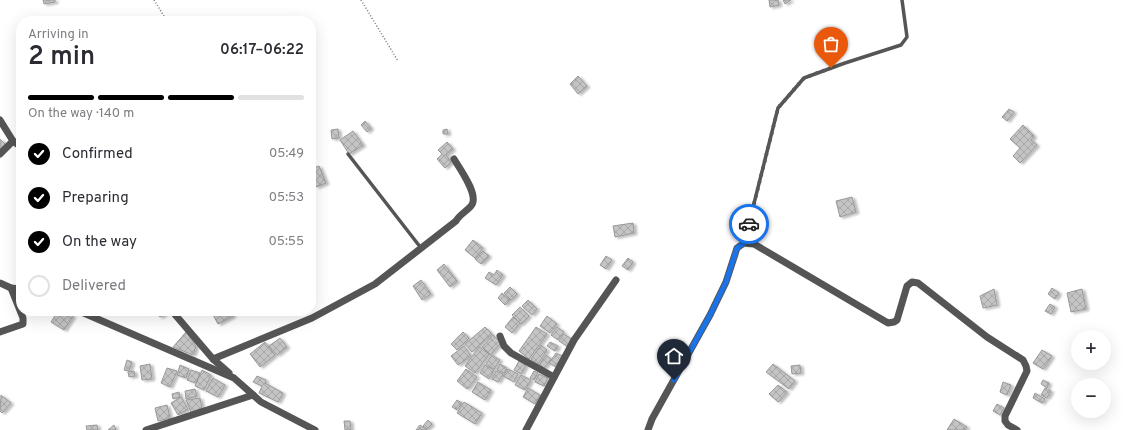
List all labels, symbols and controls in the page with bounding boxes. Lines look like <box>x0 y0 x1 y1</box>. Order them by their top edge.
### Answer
text: Arriving in <box>28 27 89 43</box>
pin <box>814 27 848 68</box>
icon: bag <box>820 33 842 55</box>
text: 2 min <box>28 41 95 74</box>
text: 06:17–06:22 <box>220 41 304 60</box>
text: On the way · 140 m <box>28 106 134 122</box>
icon: check <box>28 143 50 165</box>
text: Confirmed <box>62 145 133 164</box>
text: 05:49 <box>269 146 304 162</box>
icon: check <box>28 187 50 209</box>
text: Preparing <box>62 189 129 208</box>
text: 05:53 <box>269 190 304 206</box>
courier <box>729 204 769 244</box>
icon: car <box>738 213 760 235</box>
icon: check <box>28 231 50 253</box>
text: On the way <box>62 233 137 252</box>
text: 05:55 <box>269 234 304 250</box>
text: Delivered <box>62 277 126 296</box>
map controls <box>1071 330 1111 418</box>
button: + <box>1071 330 1111 370</box>
pin <box>657 339 691 380</box>
icon: home <box>663 345 685 367</box>
button: − <box>1071 378 1111 418</box>

